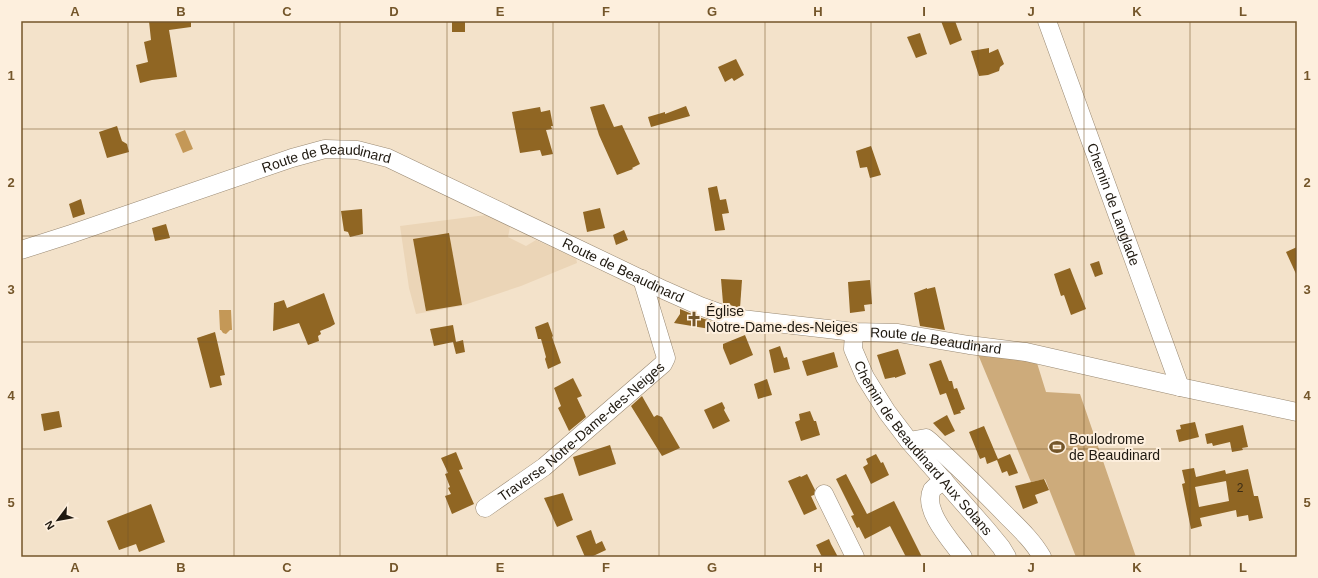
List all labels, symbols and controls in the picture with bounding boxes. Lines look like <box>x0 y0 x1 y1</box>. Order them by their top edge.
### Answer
text: A <box>70 4 80 19</box>
text: B <box>176 4 186 19</box>
text: C <box>282 4 292 19</box>
text: D <box>389 4 399 19</box>
text: E <box>496 4 505 19</box>
text: F <box>602 4 610 19</box>
text: G <box>707 4 717 19</box>
text: H <box>813 4 823 19</box>
text: I <box>922 4 926 19</box>
text: J <box>1027 4 1035 19</box>
text: K <box>1132 4 1142 19</box>
text: L <box>1239 4 1247 19</box>
text: 1 <box>7 68 15 83</box>
text: 1 <box>1303 68 1311 83</box>
street label: Route de Beaudinard <box>260 140 393 176</box>
street label: Chemin de Langlade <box>1084 141 1143 268</box>
text: 2 <box>7 175 15 190</box>
text: 2 <box>1303 175 1311 190</box>
street label: Route de Beaudinard <box>560 235 686 306</box>
text: 3 <box>7 282 15 297</box>
text: 3 <box>1303 282 1311 297</box>
place label: Église Notre-Dame-des-Neiges <box>706 303 858 335</box>
church icon: Église Notre-Dame-des-Neiges <box>685 310 703 328</box>
street label: Route de Beaudinard <box>870 324 1002 357</box>
street label: Chemin de Beaudinard Aux Solans <box>851 358 996 538</box>
street label: Traverse Notre-Dame-des-Neiges <box>495 359 668 504</box>
text: 4 <box>7 388 15 403</box>
text: 4 <box>1303 388 1311 403</box>
place label: Boulodrome de Beaudinard <box>1069 431 1160 463</box>
sports icon: Boulodrome de Beaudinard <box>1048 438 1066 456</box>
house number: 2 <box>1237 481 1244 495</box>
text: 5 <box>7 495 15 510</box>
text: 5 <box>1303 495 1311 510</box>
north arrow <box>38 500 78 540</box>
text: N <box>42 519 57 532</box>
text: A <box>70 560 80 575</box>
text: B <box>176 560 186 575</box>
text: C <box>282 560 292 575</box>
text: D <box>389 560 399 575</box>
text: E <box>496 560 505 575</box>
text: F <box>602 560 610 575</box>
text: G <box>707 560 717 575</box>
text: H <box>813 560 823 575</box>
text: I <box>922 560 926 575</box>
text: J <box>1027 560 1035 575</box>
text: K <box>1132 560 1142 575</box>
text: L <box>1239 560 1247 575</box>

